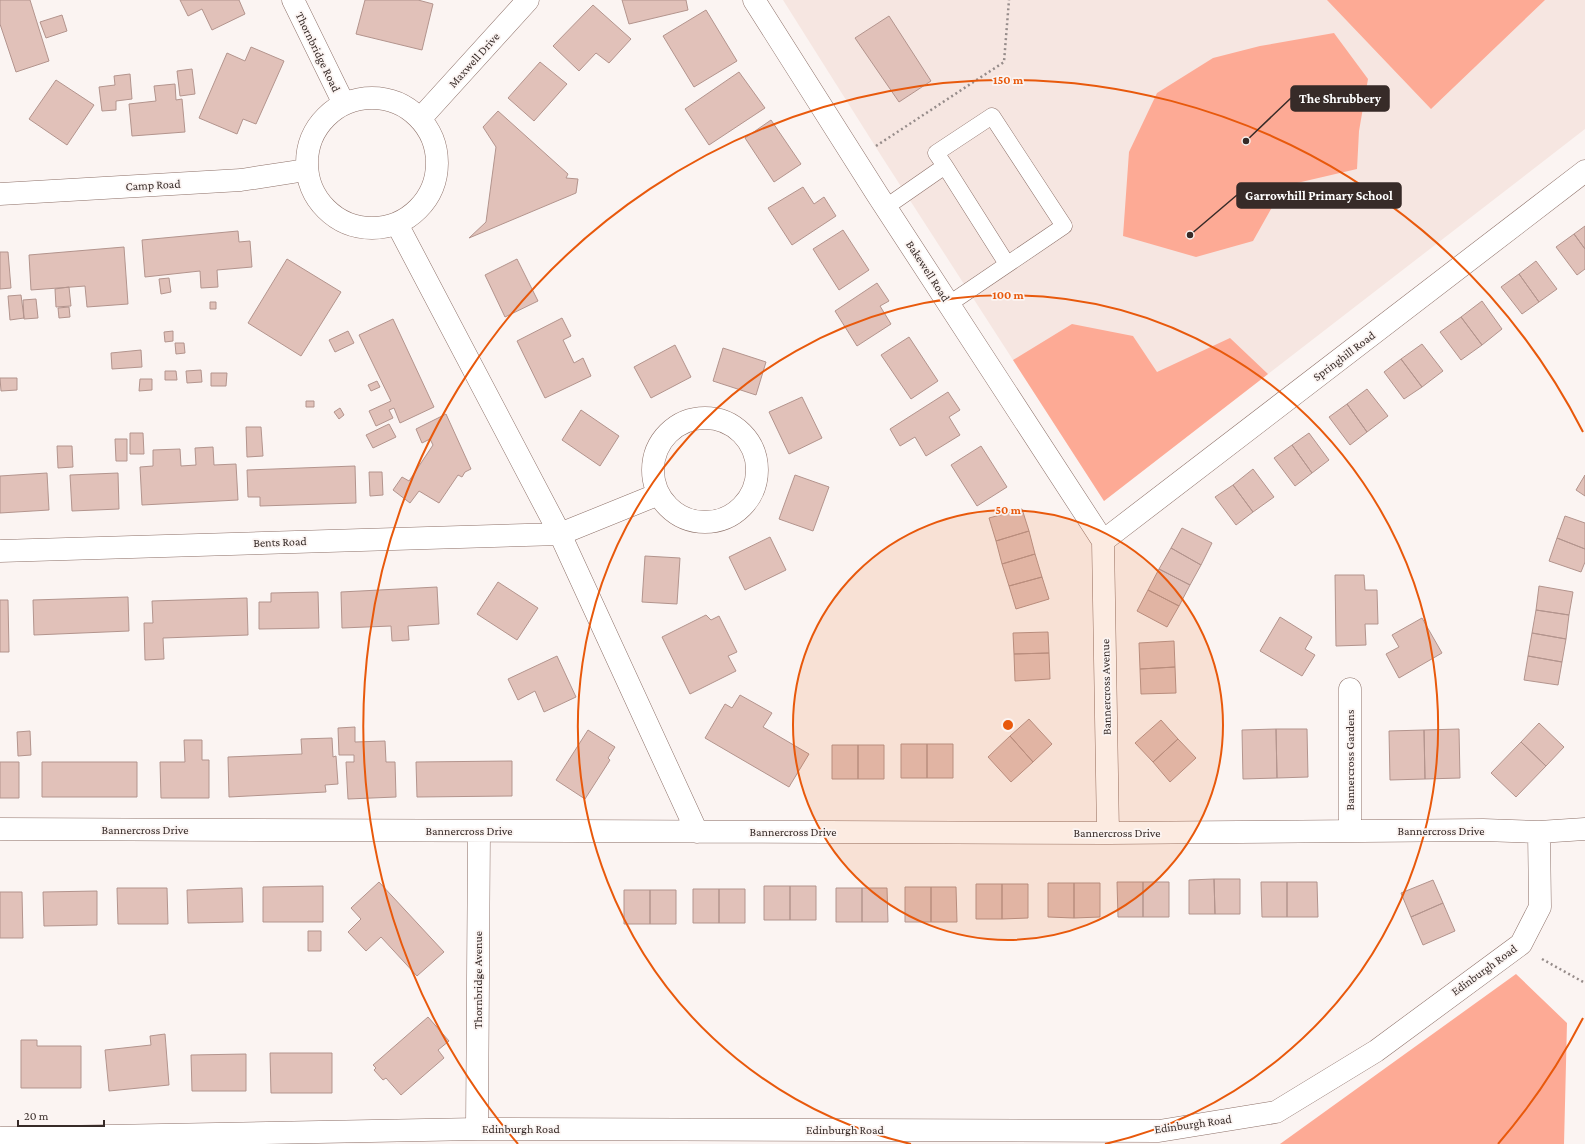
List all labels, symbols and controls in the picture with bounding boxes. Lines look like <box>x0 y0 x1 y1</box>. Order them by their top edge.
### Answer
street label: Thornbridge Road <box>293 10 344 95</box>
street label: Maxwell Drive <box>445 29 503 91</box>
text: 150 m <box>993 73 1024 87</box>
callout: The Shrubbery <box>1291 86 1389 111</box>
text: The Shrubbery <box>1299 91 1382 106</box>
street label: Camp Road <box>125 177 182 193</box>
callout: Garrowhill Primary School <box>1237 183 1401 208</box>
text: Garrowhill Primary School <box>1245 188 1393 203</box>
street label: Bakewell Road <box>903 238 953 305</box>
text: 100 m <box>992 288 1025 302</box>
street label: Springhill Road <box>1310 328 1378 384</box>
text: 50 m <box>995 503 1022 517</box>
street label: Bents Road <box>253 534 308 550</box>
street label: Bannercross Avenue <box>1098 639 1114 735</box>
street label: Bannercross Gardens <box>1343 709 1357 810</box>
centre of rings <box>1001 718 1015 732</box>
street label: Bannercross Drive <box>102 823 189 837</box>
street label: Bannercross Drive <box>426 824 513 838</box>
street label: Bannercross Drive <box>1398 824 1485 838</box>
street label: Bannercross Drive <box>750 825 837 839</box>
street label: Bannercross Drive <box>1074 826 1161 840</box>
street label: Thornbridge Avenue <box>471 931 485 1029</box>
street label: Edinburgh Road <box>1448 941 1520 999</box>
scale bar <box>18 1102 104 1128</box>
text: 20 m <box>24 1109 49 1123</box>
street label: Edinburgh Road <box>1153 1112 1233 1136</box>
street label: Edinburgh Road <box>482 1122 561 1136</box>
street label: Edinburgh Road <box>806 1123 885 1137</box>

